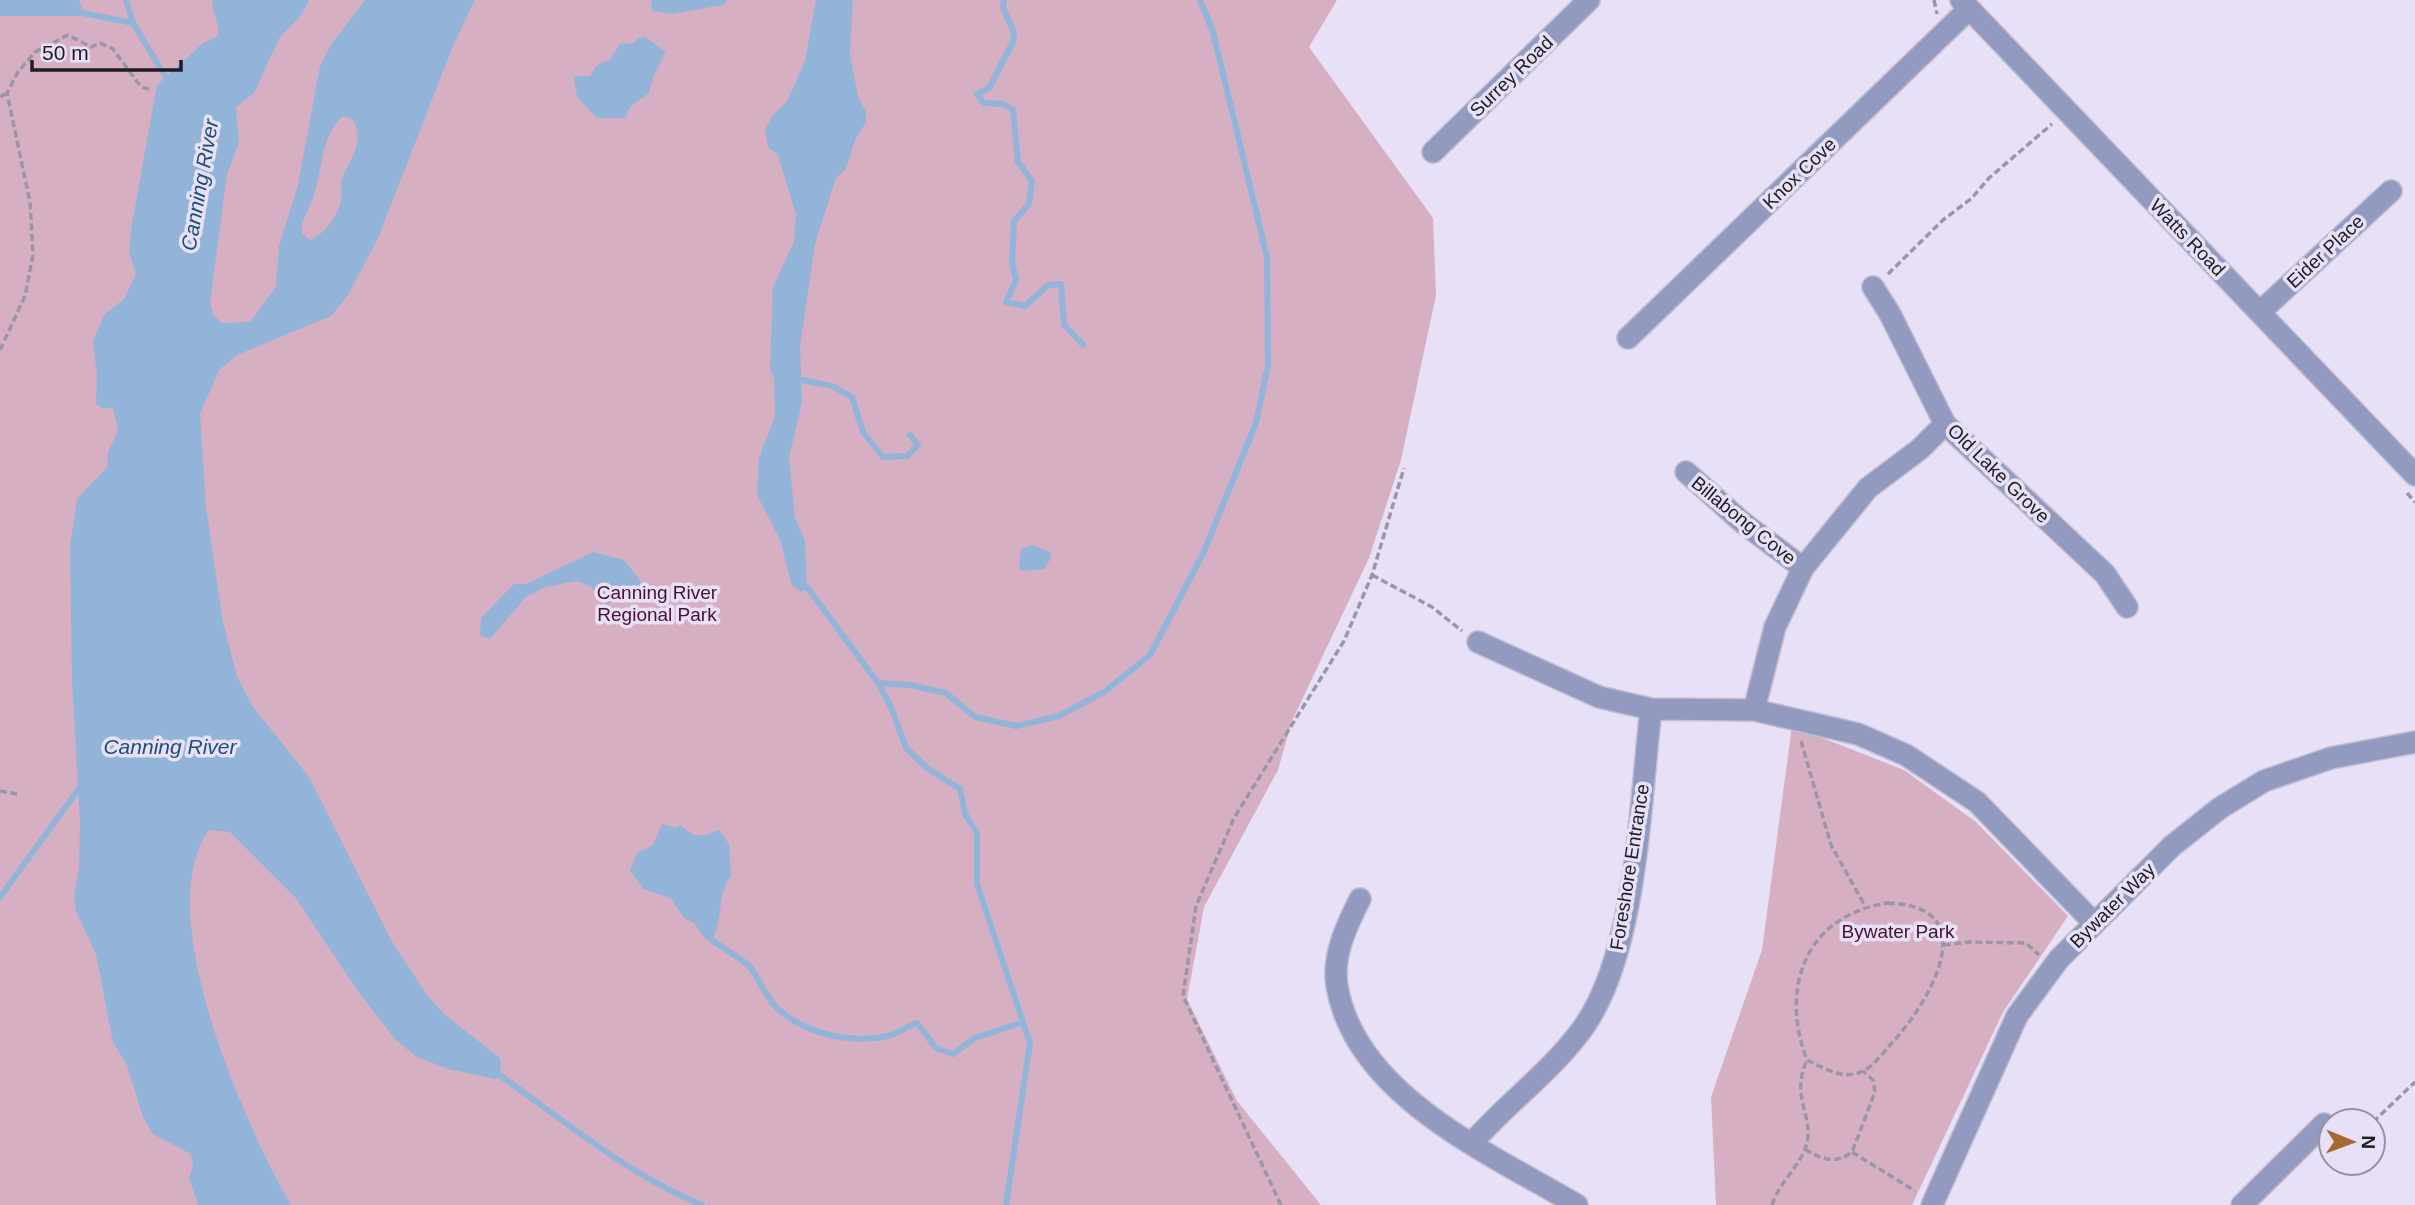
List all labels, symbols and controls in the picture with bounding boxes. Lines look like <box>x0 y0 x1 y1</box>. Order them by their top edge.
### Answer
scale bar <box>32 28 180 72</box>
street label: Surrey Road <box>1466 32 1557 121</box>
text: 50 m <box>42 41 89 64</box>
water label: Canning River <box>177 116 223 252</box>
street label: Knox Cove <box>1759 134 1840 213</box>
street label: Watts Road <box>2146 195 2229 280</box>
street label: Eider Place <box>2283 211 2368 292</box>
street label: Old Lake Grove <box>1943 420 2054 527</box>
street label: Billabong Cove <box>1687 472 1800 569</box>
park label: Canning River Regional Park <box>597 582 718 625</box>
water label: Canning River <box>103 735 238 758</box>
street label: Foreshore Entrance <box>1606 783 1653 952</box>
street label: Bywater Way <box>2066 858 2159 952</box>
park label: Bywater Park <box>1842 921 1955 942</box>
north arrow <box>2317 1107 2387 1177</box>
text: N <box>2358 1135 2379 1149</box>

